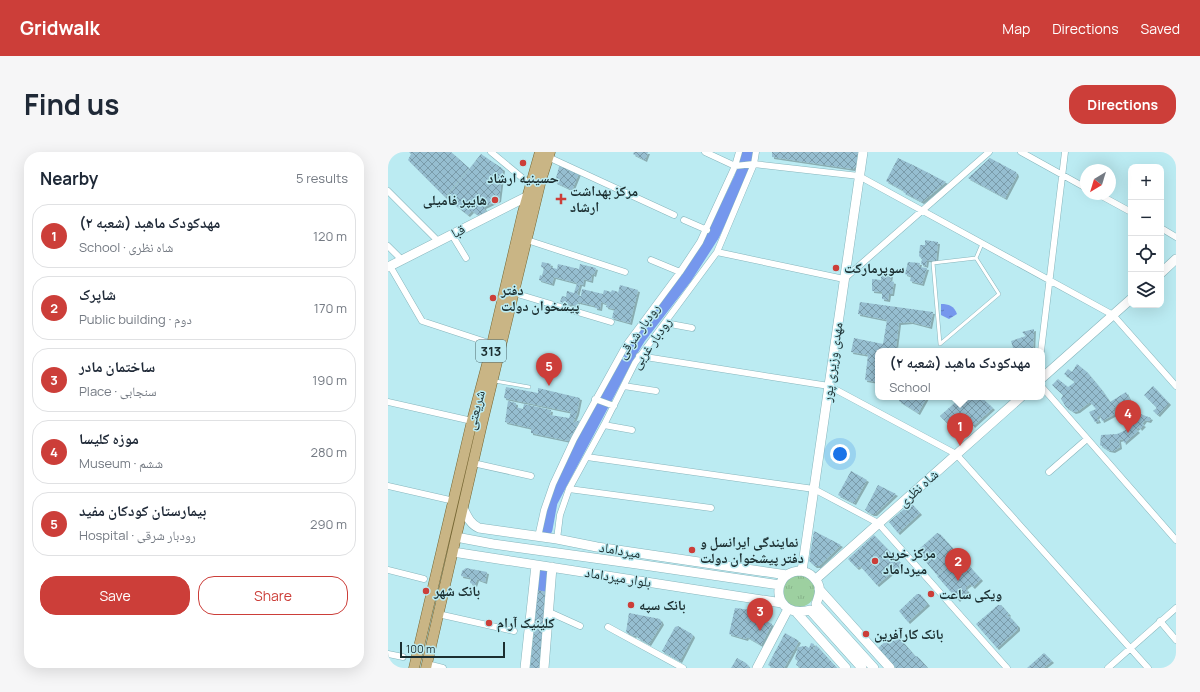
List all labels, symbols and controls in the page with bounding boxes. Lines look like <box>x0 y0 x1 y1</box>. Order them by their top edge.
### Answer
text: Gridwalk <box>20 15 100 41</box>
text: Map <box>1002 19 1030 38</box>
text: Directions <box>1052 19 1119 38</box>
text: Saved <box>1141 19 1180 38</box>
text: Find us <box>24 85 119 123</box>
button: Directions <box>1069 85 1176 124</box>
marker: حسینیه ارشاد <box>518 158 528 168</box>
north arrow <box>1080 164 1116 200</box>
map controls <box>1128 164 1164 308</box>
button: + <box>1128 164 1164 200</box>
text: Nearby <box>40 167 98 190</box>
place label: حسینیه ارشاد <box>487 168 559 187</box>
text: 5 results <box>296 169 348 187</box>
place label: مرکز بهداشت ارشاد <box>570 181 638 216</box>
place label: هایپر فامیلی <box>423 190 487 209</box>
marker: مرکز بهداشت ارشاد <box>555 193 567 205</box>
marker: هایپر فامیلی <box>490 195 500 205</box>
button: − <box>1128 200 1164 236</box>
text: مهدکودک ماهبد (شعبه ۲) <box>79 212 220 233</box>
street label: قبا <box>447 219 468 242</box>
text: 1 <box>51 227 57 245</box>
text: 120 m <box>313 227 347 245</box>
button: locate <box>1128 236 1164 272</box>
text: School · شاه نظری <box>79 238 173 256</box>
place label: سوپرمارکت <box>844 258 905 277</box>
marker: سوپرمارکت <box>831 263 841 273</box>
button: layers <box>1128 272 1164 308</box>
place label: دفتر پیشخوان دولت <box>500 280 580 315</box>
text: شاپرک <box>79 284 116 305</box>
marker: دفتر پیشخوان دولت <box>488 293 498 303</box>
text: 2 <box>50 299 58 317</box>
text: 170 m <box>314 299 347 317</box>
street label: رودبار شرقی <box>612 299 664 362</box>
text: Public building · دوم <box>79 310 192 328</box>
street label: رودبار غربی <box>626 313 675 373</box>
street label: مهدی وزیری پور <box>816 321 847 404</box>
road number: 313 <box>476 340 506 362</box>
popup <box>875 348 1045 400</box>
text: مهدکودک ماهبد (شعبه ۲) <box>889 352 1031 373</box>
pin: 5 <box>536 353 562 386</box>
text: ساختمان مادر <box>79 356 155 377</box>
text: 3 <box>50 371 58 389</box>
text: 190 m <box>312 371 347 389</box>
text: School <box>889 378 931 396</box>
text: Place · سنجابی <box>79 382 157 400</box>
street label: شریعتی <box>460 388 489 432</box>
pin: 4 <box>1115 400 1141 433</box>
pin: 1 <box>947 413 973 446</box>
text: موزه کلیسا <box>79 428 139 449</box>
text: 4 <box>50 443 58 461</box>
text: 280 m <box>310 443 347 461</box>
your location <box>830 444 850 464</box>
text: Museum · ششم <box>79 454 163 472</box>
street label: شاه نظری <box>893 464 942 511</box>
text: بیمارستان کودکان مفید <box>79 500 206 521</box>
text: 5 <box>50 515 58 533</box>
text: 290 m <box>310 515 347 533</box>
text: Hospital · رودبار شرقی <box>79 526 196 544</box>
place label: نمایندگی ایرانسل و دفتر پیشخوان دولت <box>700 532 804 567</box>
street label: میرداماد <box>598 537 642 562</box>
place label: مرکز خرید میرداماد <box>883 543 936 578</box>
marker: نمایندگی ایرانسل و دفتر پیشخوان دولت <box>687 545 697 555</box>
pin: 2 <box>945 548 971 581</box>
marker: مرکز خرید میرداماد <box>870 556 880 566</box>
street label: بلوار میرداماد <box>583 562 653 591</box>
button: Save <box>40 576 190 615</box>
button: Share <box>198 576 348 615</box>
place label: بانک شهر <box>433 581 480 600</box>
place label: ویکی ساعت <box>939 584 1002 603</box>
marker: بانک شهر <box>421 586 431 596</box>
marker: ویکی ساعت <box>926 589 936 599</box>
place label: بانک سپه <box>639 595 686 614</box>
pin: 3 <box>747 598 773 631</box>
marker: بانک سپه <box>626 600 636 610</box>
place label: کلینیک آرام <box>497 613 555 633</box>
marker: کلینیک آرام <box>484 618 494 628</box>
place label: بانک کارآفرین <box>874 624 944 643</box>
marker: بانک کارآفرین <box>861 629 871 639</box>
scale bar <box>400 640 505 659</box>
text: 100 m <box>406 641 435 656</box>

